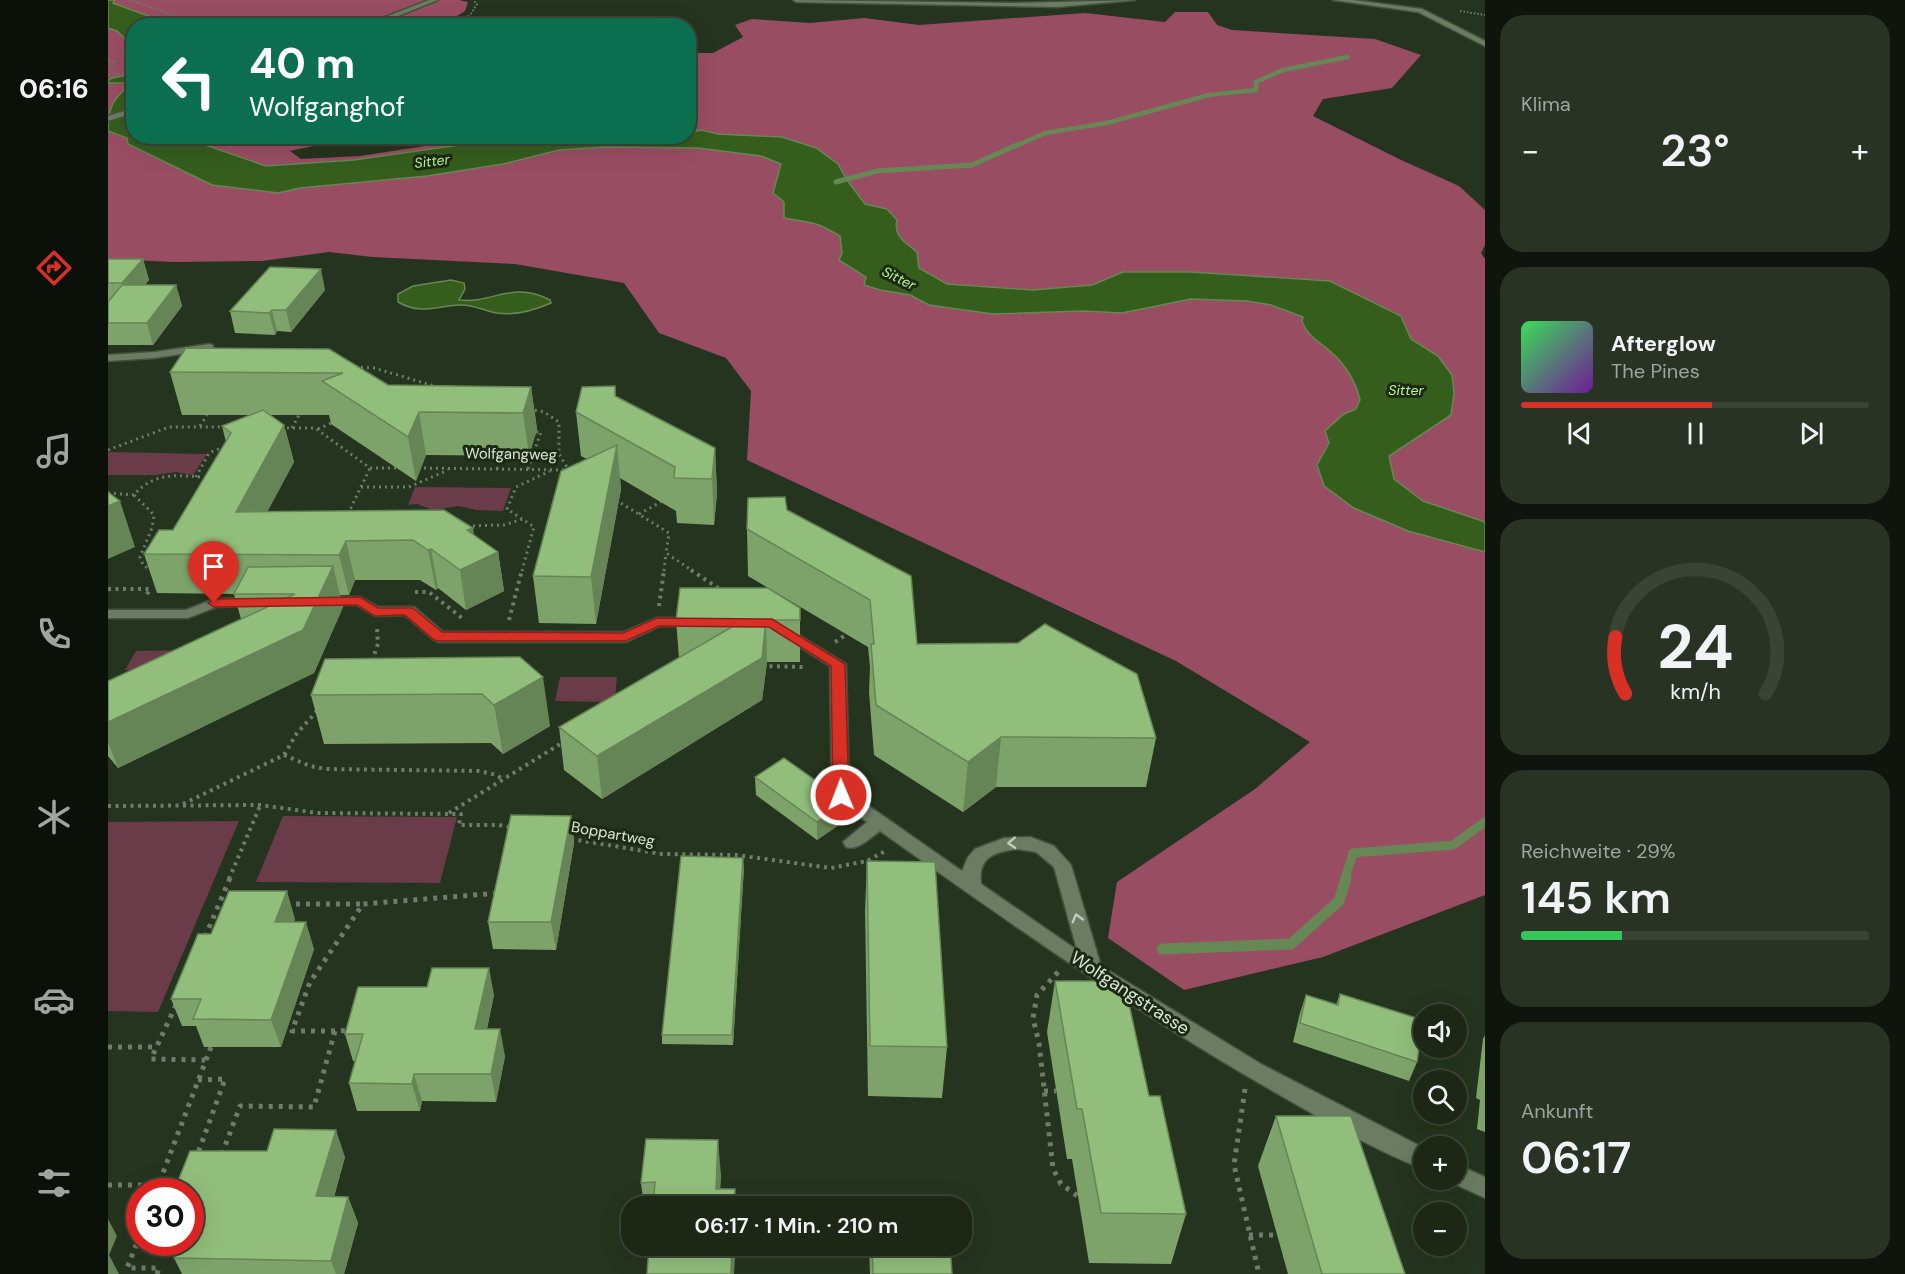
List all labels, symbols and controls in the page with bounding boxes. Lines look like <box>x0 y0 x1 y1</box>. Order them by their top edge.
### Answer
text: 40 m <box>249 36 355 91</box>
icon: left <box>150 42 228 120</box>
text: 06:16 <box>19 71 89 106</box>
text: Wolfganghof <box>249 89 405 124</box>
text: Klima <box>1521 91 1571 117</box>
text: 23° <box>1661 121 1730 180</box>
text: − <box>1521 129 1539 172</box>
text: + <box>1851 129 1869 172</box>
water label: Sitter <box>413 150 451 172</box>
icon: directions <box>33 247 75 289</box>
water label: Sitter <box>879 262 920 294</box>
text: Afterglow <box>1611 329 1716 358</box>
text: The Pines <box>1611 358 1700 384</box>
water label: Sitter <box>1388 381 1424 399</box>
icon: previous <box>1563 417 1596 450</box>
icon: pause <box>1679 417 1712 450</box>
icon: next <box>1795 417 1828 450</box>
icon: music <box>33 430 75 472</box>
street label: Wolfgangweg <box>465 443 557 465</box>
pin <box>188 541 239 603</box>
icon: arrive <box>197 550 230 583</box>
text: 24 <box>1657 606 1733 687</box>
icon: phone <box>33 613 75 655</box>
text: km/h <box>1670 678 1720 706</box>
position arrow <box>809 763 873 827</box>
icon: climate <box>33 796 75 838</box>
street label: Boppartweg <box>570 817 656 851</box>
one-way arrow <box>1007 836 1016 849</box>
text: Reichweite · 29% <box>1521 838 1676 864</box>
text: 145 km <box>1521 868 1671 927</box>
one-way arrow <box>1072 913 1084 924</box>
street label: Wolfgangstrasse <box>1066 946 1194 1040</box>
icon: car <box>33 979 75 1021</box>
map controls <box>1413 1004 1467 1256</box>
button: sound <box>1413 1004 1467 1058</box>
button: search <box>1413 1070 1467 1124</box>
text: Ankunft <box>1521 1098 1593 1124</box>
text: 06:17 <box>1521 1128 1631 1187</box>
button: + <box>1413 1136 1467 1190</box>
icon: filters <box>33 1162 75 1204</box>
speed limit sign: 30 <box>126 1178 204 1256</box>
button: − <box>1413 1202 1467 1256</box>
text: 06:17 · 1 Min. · 210 m <box>695 1211 898 1240</box>

